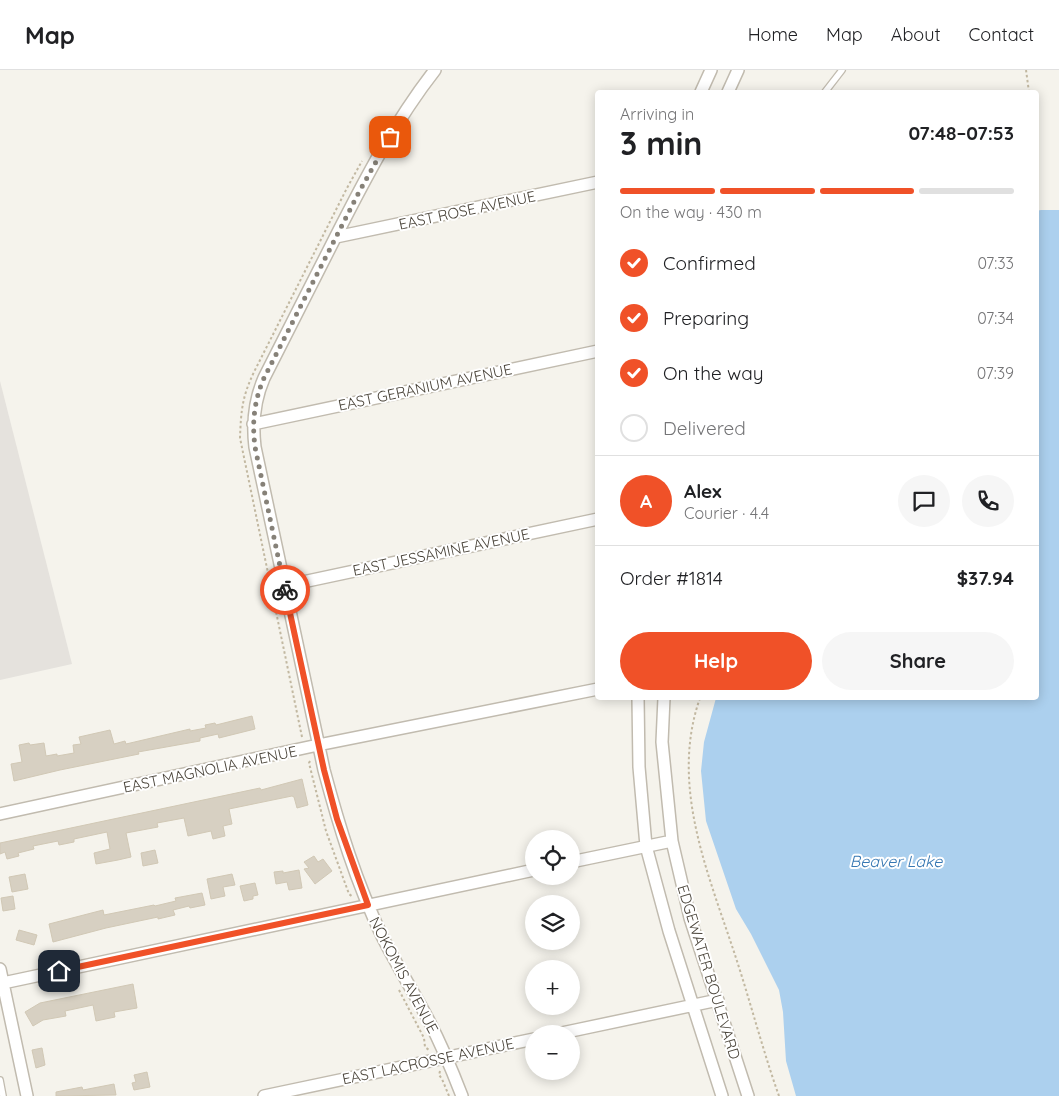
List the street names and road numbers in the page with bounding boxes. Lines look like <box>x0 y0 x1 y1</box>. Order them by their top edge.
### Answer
street label: EAST ROSE AVENUE <box>397 186 537 234</box>
street label: EAST GERANIUM AVENUE <box>336 359 514 415</box>
street label: EAST JESSAMINE AVENUE <box>351 524 531 580</box>
street label: EAST MAGNOLIA AVENUE <box>121 741 299 797</box>
street label: EDGEWATER BOULEVARD <box>673 882 745 1062</box>
street label: NOKOMIS AVENUE <box>365 913 443 1037</box>
street label: EAST LACROSSE AVENUE <box>340 1034 516 1088</box>

